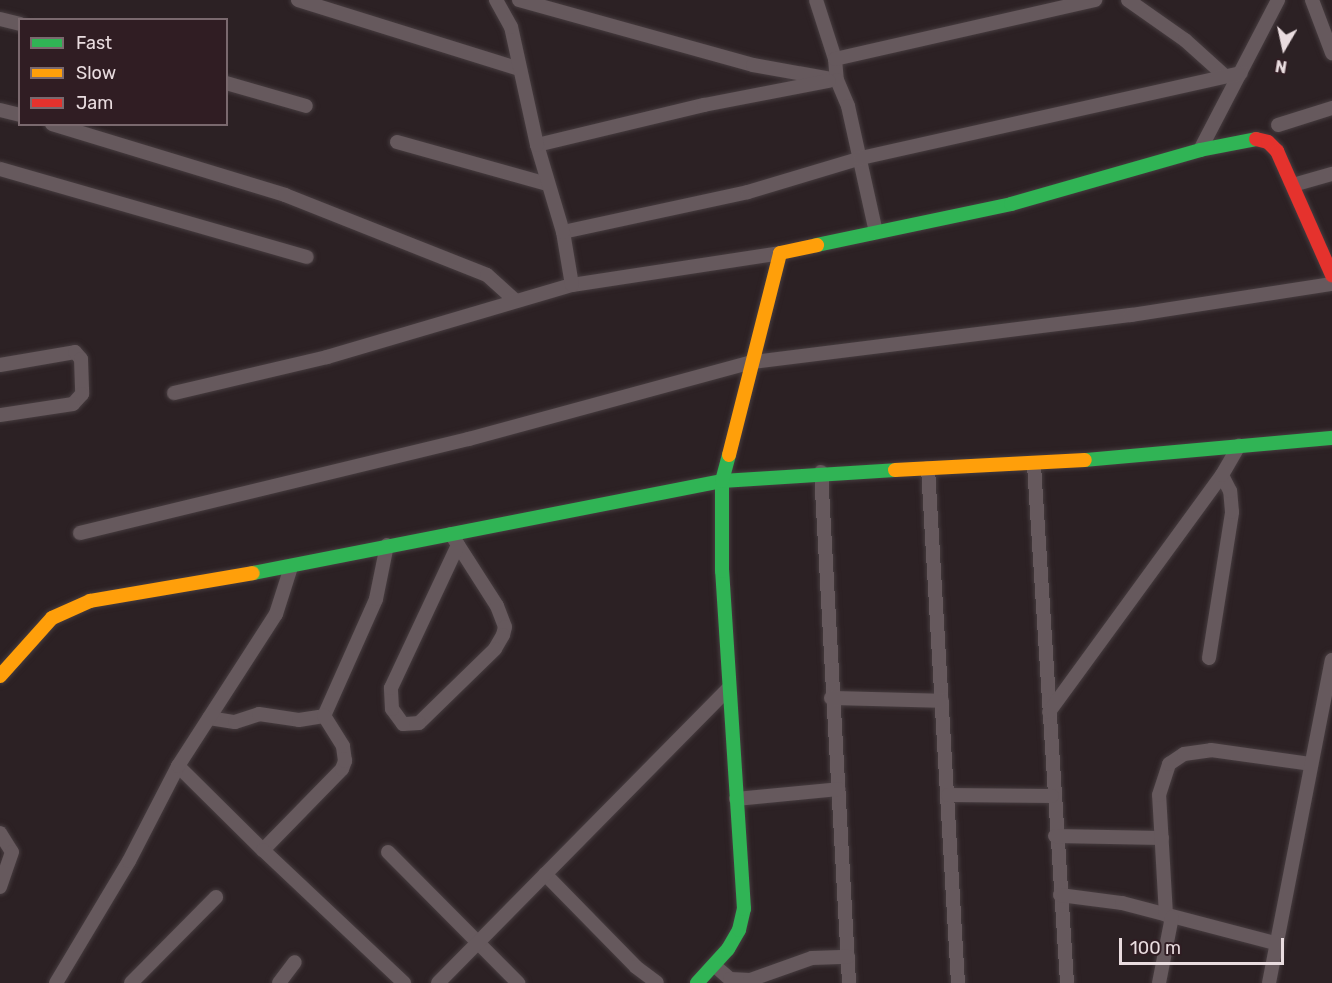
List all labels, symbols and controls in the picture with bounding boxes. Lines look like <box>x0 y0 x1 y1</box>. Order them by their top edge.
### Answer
legend <box>18 18 228 126</box>
north arrow <box>1254 18 1314 78</box>
text: Fast <box>76 32 112 54</box>
text: N <box>1274 56 1288 77</box>
text: Slow <box>76 62 116 84</box>
text: Jam <box>76 92 113 114</box>
scale bar <box>1122 926 1287 964</box>
text: 100 m <box>1130 937 1181 959</box>

